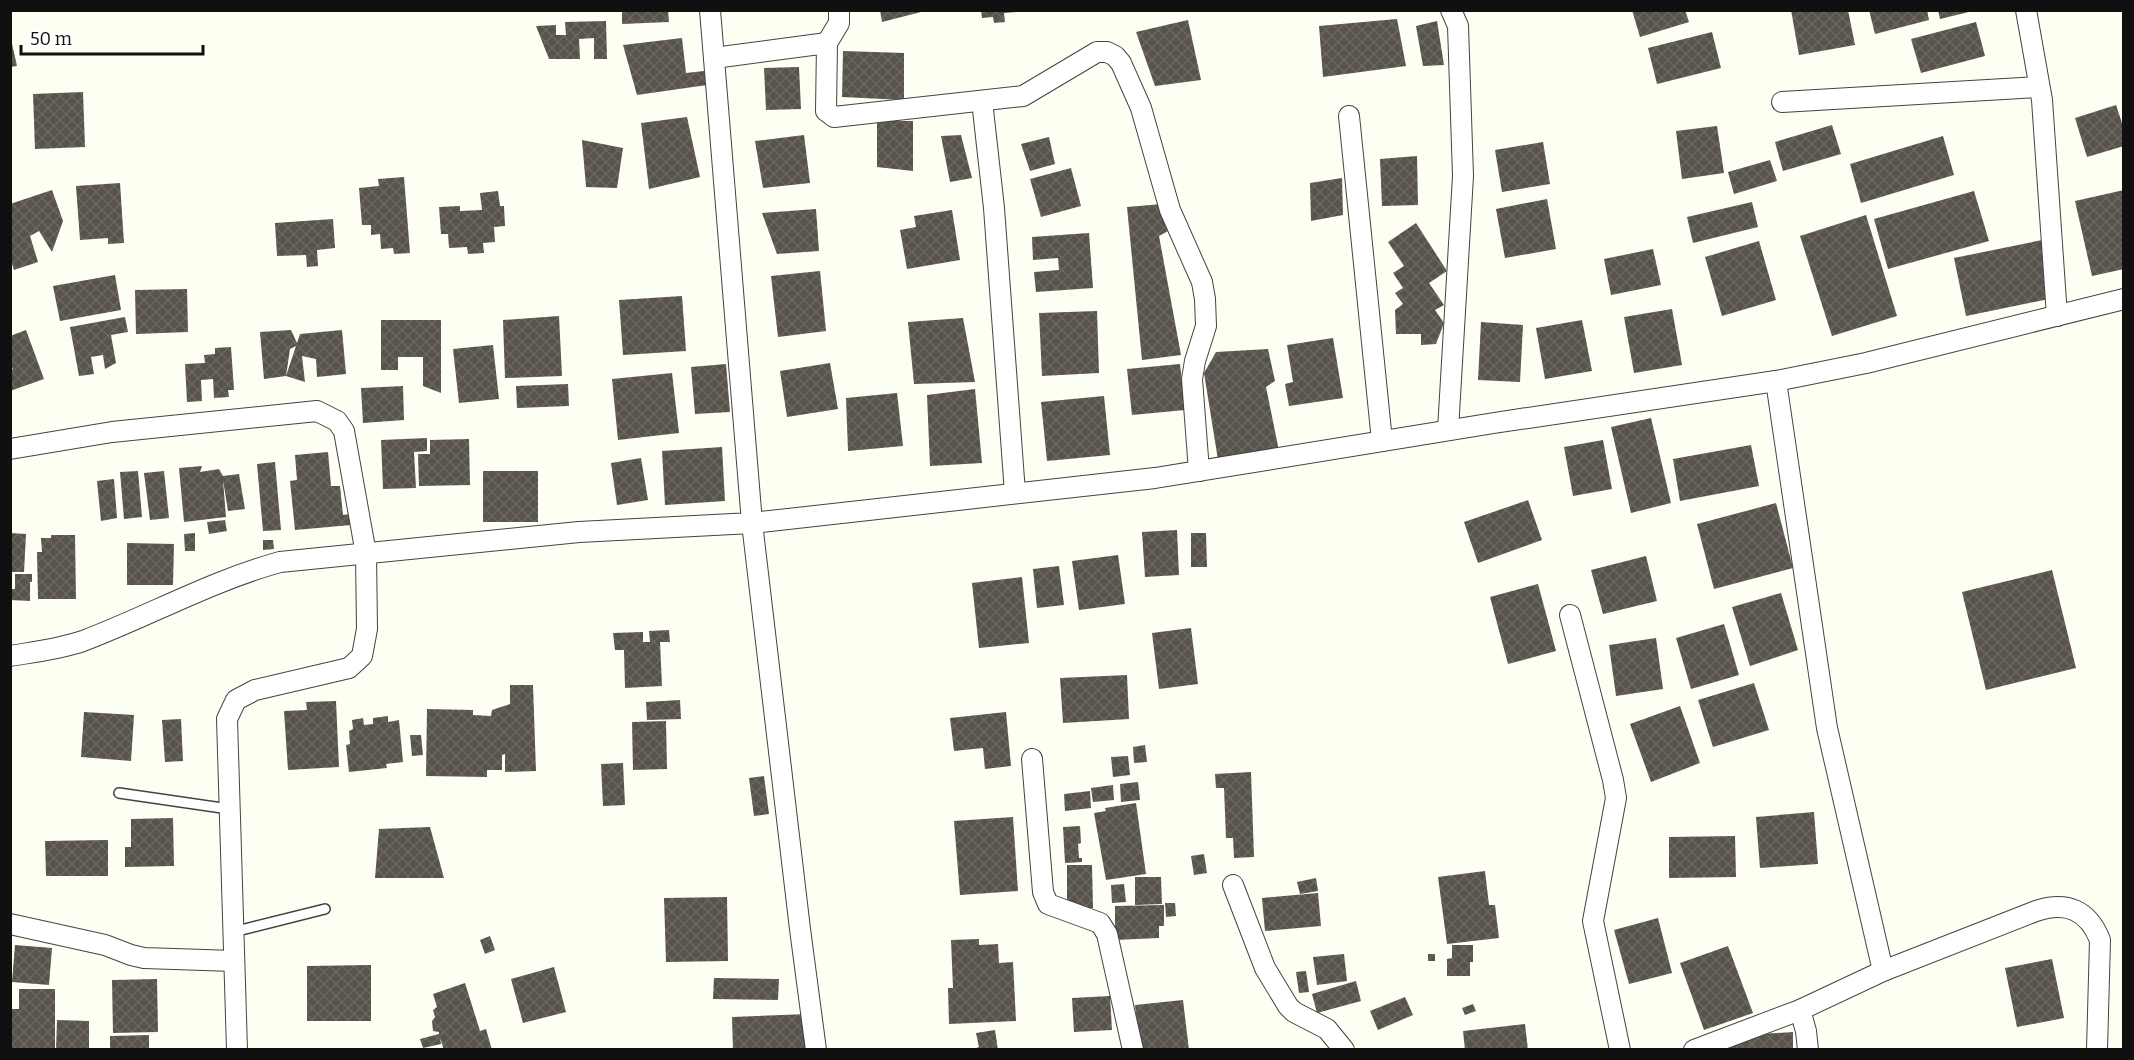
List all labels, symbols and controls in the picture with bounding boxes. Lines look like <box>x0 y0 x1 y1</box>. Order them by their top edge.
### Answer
scale bar <box>21 18 202 56</box>
text: 50 m <box>30 28 72 50</box>

